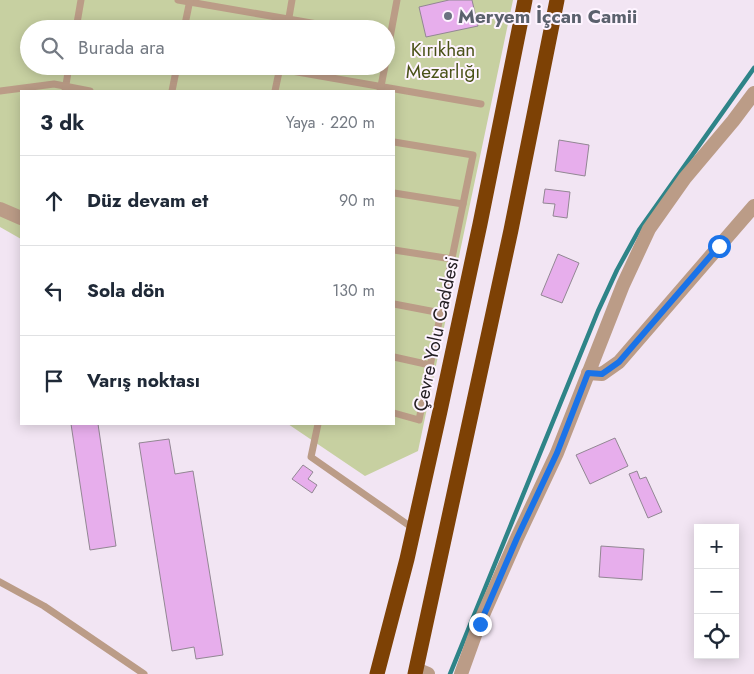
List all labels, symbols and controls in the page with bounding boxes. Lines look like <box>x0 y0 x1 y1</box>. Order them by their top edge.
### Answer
place label: Meryem İçcan Camii <box>458 3 637 30</box>
marker: Meryem İçcan Camii <box>442 10 454 22</box>
search box <box>20 20 395 75</box>
icon: search <box>38 34 66 62</box>
text: Burada ara <box>78 34 165 61</box>
park label: Kırıkhan Mezarlığı <box>406 36 480 85</box>
text: 3 dk <box>40 108 84 138</box>
text: Yaya · 220 m <box>286 111 375 134</box>
icon: ahead <box>40 187 68 215</box>
text: Düz devam et <box>87 187 208 214</box>
text: 90 m <box>339 189 375 212</box>
route start <box>708 235 731 258</box>
street label: Çevre Yolu Caddesi <box>406 254 466 414</box>
icon: left <box>40 277 68 305</box>
text: Sola dön <box>87 277 165 304</box>
text: 130 m <box>332 279 375 302</box>
icon: arrive <box>40 367 68 395</box>
text: Varış noktası <box>87 367 200 394</box>
map controls <box>694 524 739 659</box>
button: + <box>694 524 739 569</box>
button: − <box>694 569 739 614</box>
route end <box>469 613 492 636</box>
button: locate <box>694 614 739 659</box>

